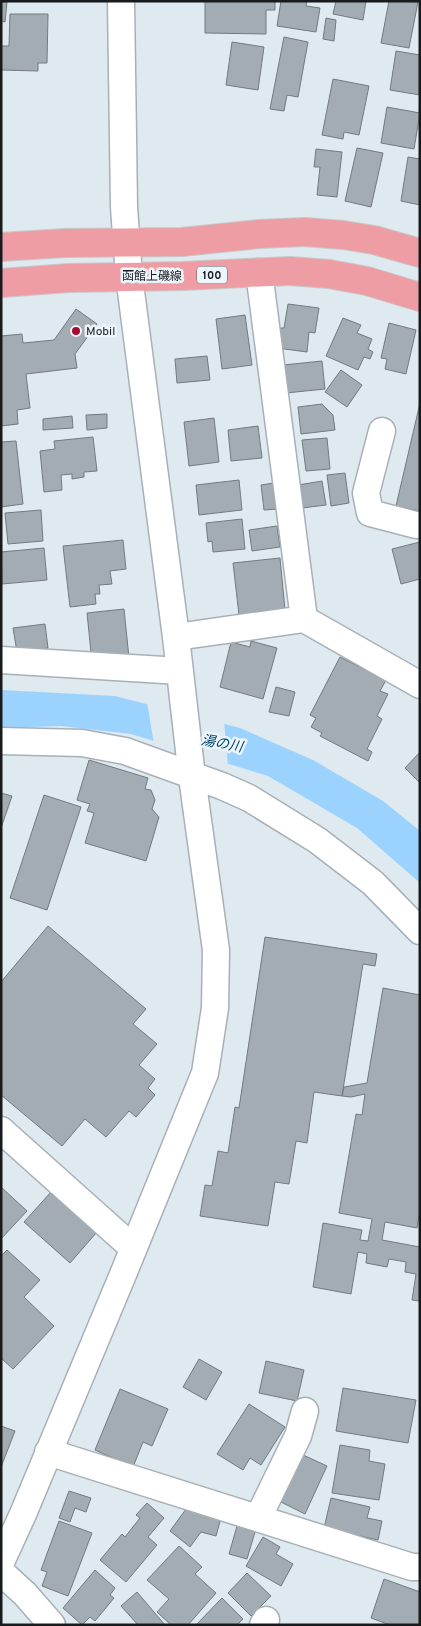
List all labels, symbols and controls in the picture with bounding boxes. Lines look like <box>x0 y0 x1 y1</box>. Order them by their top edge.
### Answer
road number: 100 <box>197 266 227 284</box>
street label: 函館上磯線 <box>122 269 182 285</box>
place label: Mobil <box>86 324 115 340</box>
marker: Mobil <box>70 325 82 337</box>
water label: 湯の川 <box>200 732 246 757</box>

